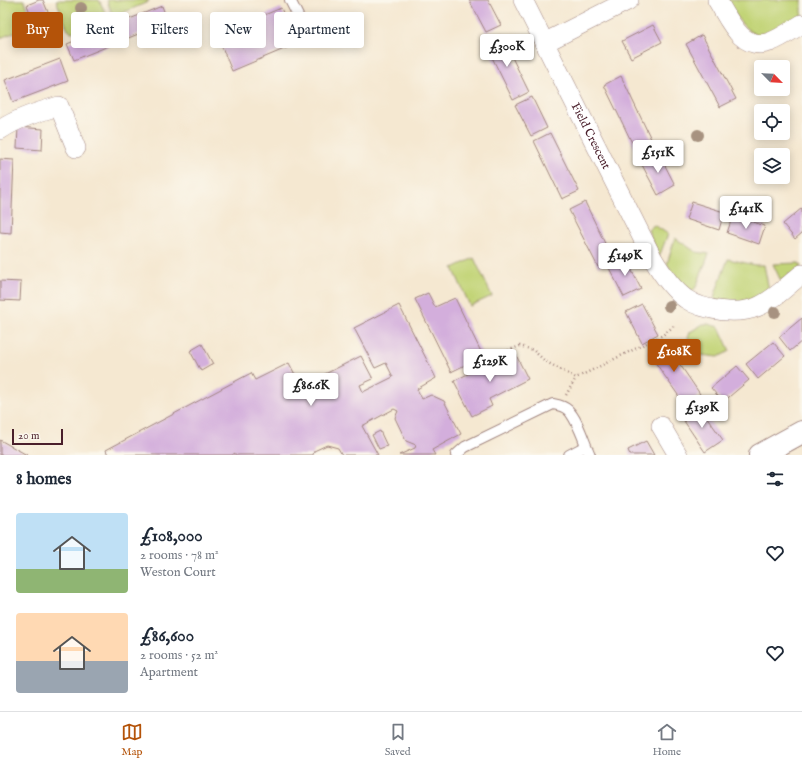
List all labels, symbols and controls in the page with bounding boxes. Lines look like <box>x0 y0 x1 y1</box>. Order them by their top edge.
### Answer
chip: Buy <box>12 12 63 48</box>
chip: Rent <box>71 12 129 48</box>
chip: Filters <box>137 12 202 48</box>
chip: New <box>210 12 266 48</box>
chip: Apartment <box>274 12 364 48</box>
pin: £300K <box>479 34 535 68</box>
text: £300K <box>489 38 525 55</box>
north arrow <box>754 60 790 96</box>
map controls <box>754 60 790 184</box>
street label: Field Crescent <box>568 100 614 172</box>
button: locate <box>754 104 790 140</box>
pin: £151K <box>630 140 686 174</box>
text: £151K <box>642 144 674 161</box>
button: layers <box>754 148 790 184</box>
pin: £141K <box>718 196 774 230</box>
text: £141K <box>729 200 763 217</box>
pin: £149K <box>597 243 653 277</box>
text: £149K <box>607 247 643 264</box>
pin: £108K <box>646 339 702 373</box>
text: £108K <box>657 343 691 360</box>
pin: £129K <box>462 349 518 383</box>
text: £129K <box>472 353 508 370</box>
pin: £86.6K <box>278 373 344 407</box>
text: £86.6K <box>292 377 330 394</box>
pin: £139K <box>674 395 730 429</box>
text: £139K <box>685 399 719 416</box>
scale bar <box>12 427 63 446</box>
text: 20 m <box>18 429 39 443</box>
icon: filters <box>764 468 786 490</box>
text: 8 homes <box>16 469 71 490</box>
text: £108,000 <box>140 526 203 547</box>
icon: home <box>48 529 96 577</box>
icon: heart <box>764 542 786 564</box>
text: 2 rooms · 78 m² <box>140 547 219 564</box>
text: Weston Court <box>140 564 216 581</box>
text: £86,600 <box>140 626 194 647</box>
icon: home <box>48 629 96 677</box>
icon: heart <box>764 642 786 664</box>
text: 2 rooms · 52 m² <box>140 647 218 664</box>
text: Apartment <box>140 664 198 681</box>
tab: Map <box>121 721 143 759</box>
tab: Saved <box>385 721 411 759</box>
tab: Home <box>652 721 681 759</box>

